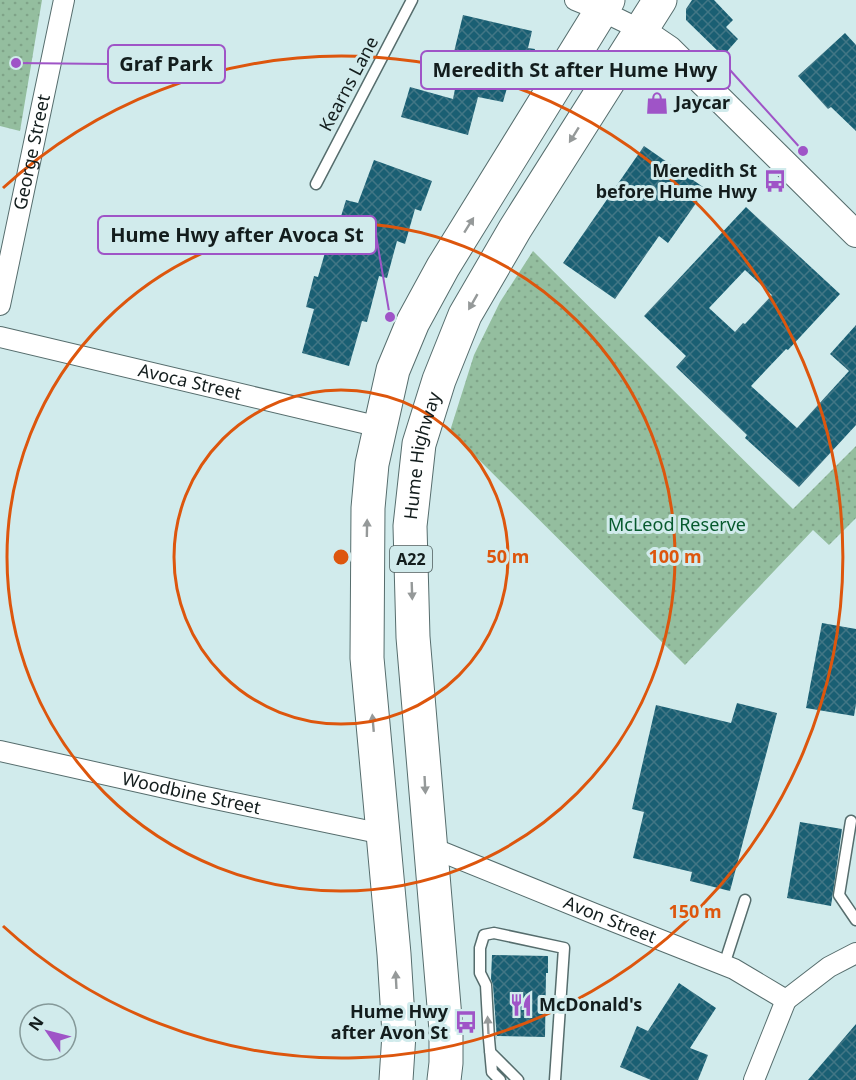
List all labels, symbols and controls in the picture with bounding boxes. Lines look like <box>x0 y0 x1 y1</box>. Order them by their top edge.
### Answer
street label: Kearns Lane <box>313 32 383 135</box>
callout: Graf Park <box>108 45 225 83</box>
text: Graf Park <box>119 50 213 77</box>
callout: Meredith St after Hume Hwy <box>421 51 730 89</box>
text: Meredith St after Hume Hwy <box>433 56 718 83</box>
shop icon: Jaycar <box>644 90 670 116</box>
place label: Jaycar <box>673 90 730 114</box>
street label: George Street <box>7 92 55 212</box>
one-way arrow <box>569 127 580 143</box>
place label: Meredith St before Hume Hwy <box>596 158 758 203</box>
bus stop icon: Meredith St before Hume Hwy <box>762 168 788 194</box>
callout: Hume Hwy after Avoca St <box>98 216 376 254</box>
one-way arrow <box>464 217 475 233</box>
text: Hume Hwy after Avoca St <box>110 221 364 248</box>
one-way arrow <box>468 293 478 310</box>
street label: Avoca Street <box>136 357 244 405</box>
street label: Hume Highway <box>398 388 446 521</box>
park label: McLeod Reserve <box>608 512 746 536</box>
one-way arrow <box>362 518 372 537</box>
text: 50 m <box>487 544 529 568</box>
text: 100 m <box>648 544 702 568</box>
road number: A22 <box>390 546 432 572</box>
centre of rings <box>331 547 351 567</box>
one-way arrow <box>407 581 417 600</box>
one-way arrow <box>368 713 378 732</box>
street label: Woodbine Street <box>120 766 264 819</box>
one-way arrow <box>421 776 430 795</box>
street label: Avon Street <box>560 890 660 948</box>
text: 150 m <box>668 899 722 923</box>
one-way arrow <box>391 970 400 989</box>
restaurant icon: McDonald's <box>508 992 534 1018</box>
place label: McDonald's <box>539 992 642 1016</box>
place label: Hume Hwy after Avon St <box>331 999 449 1044</box>
north arrow <box>18 1002 78 1062</box>
bus stop icon: Hume Hwy after Avon St <box>453 1009 479 1035</box>
text: N <box>23 1012 48 1035</box>
one-way arrow <box>483 1015 492 1034</box>

